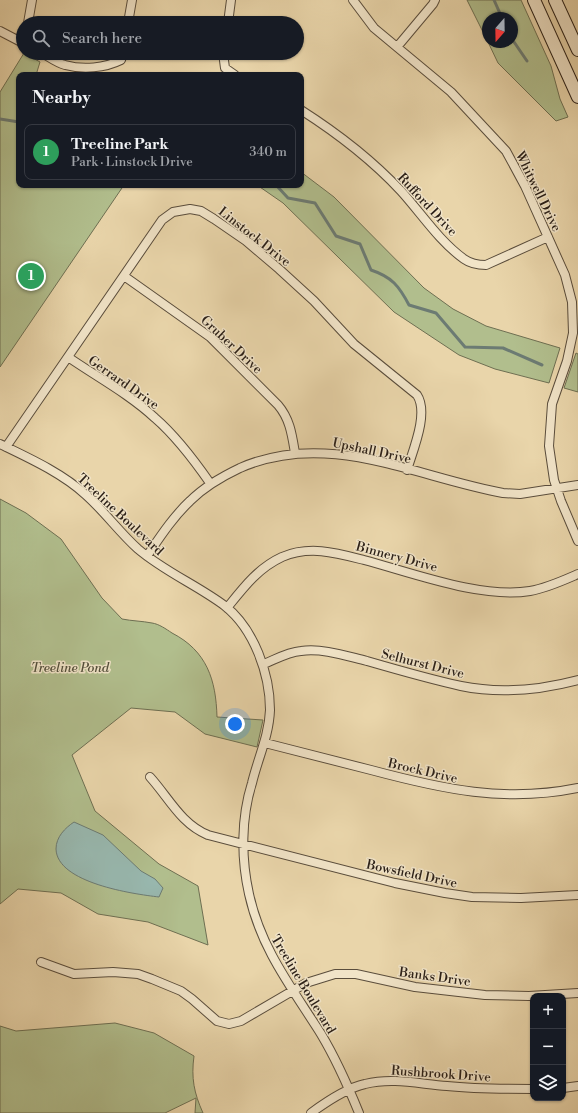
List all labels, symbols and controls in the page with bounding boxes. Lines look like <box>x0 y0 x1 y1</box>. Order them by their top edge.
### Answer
north arrow <box>482 12 518 48</box>
search box <box>16 16 304 60</box>
icon: search <box>30 27 52 49</box>
text: Search here <box>62 29 142 48</box>
text: Nearby <box>32 87 91 109</box>
text: Treeline Park <box>71 135 169 154</box>
text: 1 <box>43 144 49 160</box>
text: 340 m <box>249 144 287 160</box>
street label: Whitwell Drive <box>511 148 565 235</box>
text: Park · Linstock Drive <box>71 154 193 170</box>
street label: Rufford Drive <box>394 170 461 240</box>
street label: Linstock Drive <box>215 204 294 270</box>
pin: 1 <box>18 261 44 291</box>
street label: Gruber Drive <box>197 312 266 378</box>
street label: Gerrard Drive <box>85 353 162 413</box>
street label: Upshall Drive <box>331 435 413 467</box>
street label: Treeline Boulevard <box>74 471 167 559</box>
street label: Binnery Drive <box>353 538 440 576</box>
street label: Selhurst Drive <box>380 646 466 682</box>
park label: Treeline Pond <box>31 660 110 676</box>
your location <box>225 714 245 734</box>
street label: Brock Drive <box>385 755 460 787</box>
street label: Bowsfield Drive <box>364 856 459 892</box>
street label: Treeline Boulevard <box>267 932 339 1037</box>
street label: Banks Drive <box>397 964 472 990</box>
map controls <box>530 993 566 1101</box>
button: + <box>530 993 566 1029</box>
button: − <box>530 1029 566 1065</box>
street label: Rushbrook Drive <box>391 1063 492 1085</box>
button: layers <box>530 1065 566 1101</box>

